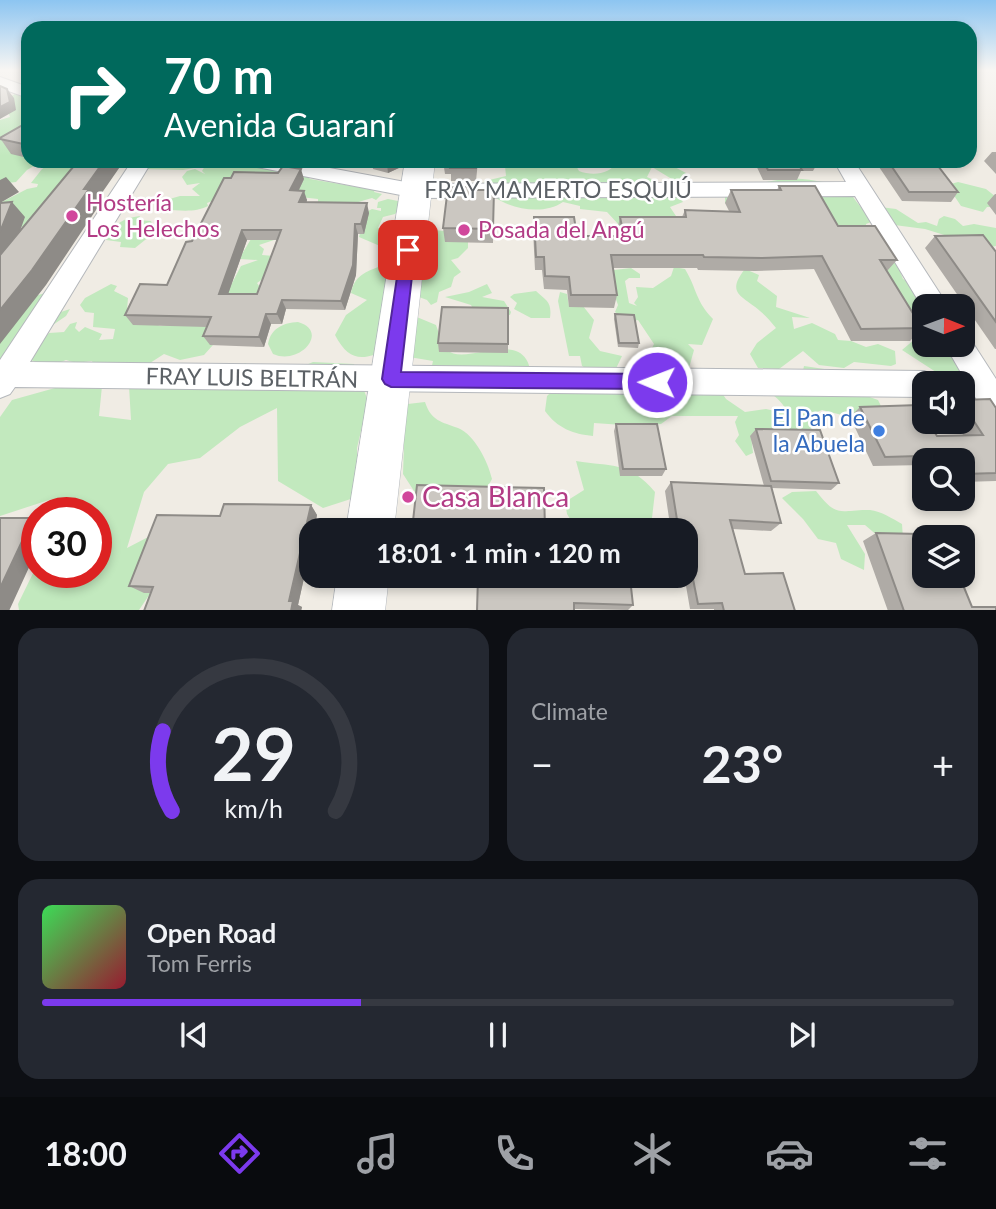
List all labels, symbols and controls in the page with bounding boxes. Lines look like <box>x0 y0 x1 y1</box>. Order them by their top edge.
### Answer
text: 70 m <box>164 46 274 104</box>
icon: right <box>49 49 140 140</box>
text: Avenida Guaraní <box>164 105 395 144</box>
street label: FRAY MAMERTO ESQUIÚ <box>424 175 692 203</box>
place label: Hostería Los Helechos <box>86 188 220 242</box>
marker: Hostería Los Helechos <box>64 208 80 224</box>
place label: Posada del Angú <box>478 215 645 243</box>
pin <box>378 220 438 280</box>
marker: Posada del Angú <box>456 222 472 238</box>
icon: arrive <box>389 231 427 269</box>
north arrow <box>912 294 975 357</box>
map controls <box>912 294 975 588</box>
position arrow <box>620 345 694 419</box>
street label: FRAY LUIS BELTRÁN <box>146 361 359 393</box>
button: sound <box>912 371 975 434</box>
place label: El Pan de la Abuela <box>772 403 865 457</box>
marker: El Pan de la Abuela <box>871 423 887 439</box>
button: search <box>912 448 975 511</box>
place label: Casa Blanca <box>422 479 569 513</box>
marker: Casa Blanca <box>400 489 416 505</box>
speed limit sign: 30 <box>21 497 112 588</box>
button: layers <box>912 525 975 588</box>
text: 18:01 · 1 min · 120 m <box>376 537 621 569</box>
text: Climate <box>531 697 608 725</box>
text: 29 <box>211 709 296 797</box>
text: 23° <box>702 732 783 794</box>
text: − <box>531 741 553 787</box>
text: + <box>932 741 954 787</box>
text: km/h <box>224 792 283 822</box>
text: Open Road <box>147 917 276 949</box>
text: Tom Ferris <box>147 949 252 977</box>
icon: previous <box>175 1016 213 1054</box>
icon: pause <box>479 1016 517 1054</box>
icon: next <box>783 1016 821 1054</box>
icon: directions <box>215 1129 264 1178</box>
icon: music <box>353 1129 402 1178</box>
icon: phone <box>490 1129 539 1178</box>
icon: climate <box>628 1129 677 1178</box>
icon: car <box>765 1129 814 1178</box>
icon: filters <box>903 1129 952 1178</box>
text: 18:00 <box>44 1134 127 1173</box>

